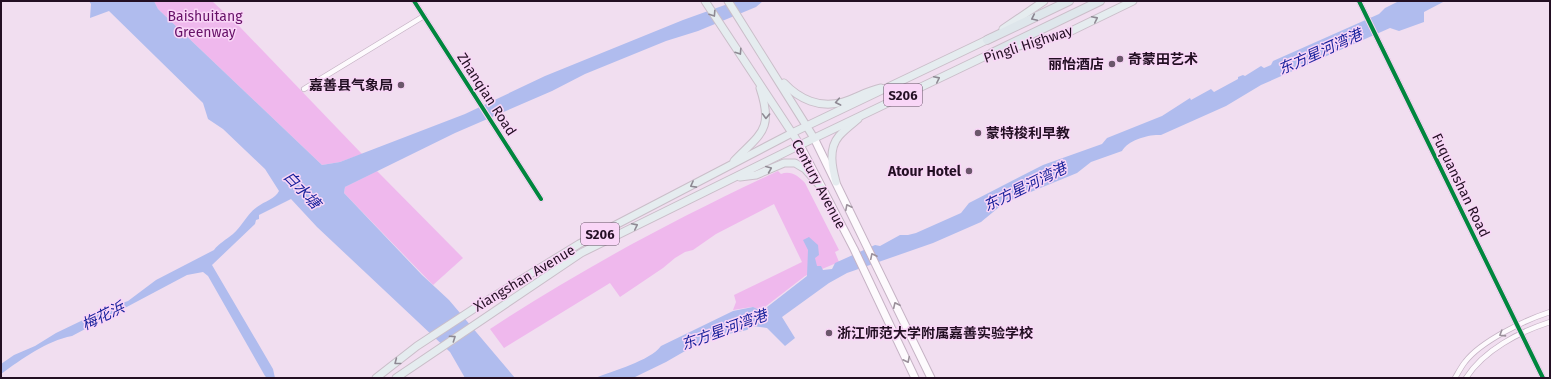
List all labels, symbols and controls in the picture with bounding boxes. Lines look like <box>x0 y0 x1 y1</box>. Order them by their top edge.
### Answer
park label: Baishuitang Greenway <box>168 8 243 41</box>
one-way arrow <box>709 9 716 16</box>
one-way arrow <box>1031 13 1038 21</box>
one-way arrow <box>1091 16 1098 24</box>
street label: Pingli Highway <box>982 22 1075 67</box>
water label: 东方星河湾港 <box>1275 25 1367 79</box>
one-way arrow <box>734 48 741 55</box>
street label: Zhanqian Road <box>453 50 520 139</box>
place label: 奇蒙田艺术 <box>1128 51 1198 68</box>
marker: 奇蒙田艺术 <box>1115 54 1125 64</box>
place label: 丽怡酒店 <box>1048 56 1104 73</box>
marker: 丽怡酒店 <box>1107 59 1117 69</box>
one-way arrow <box>933 76 941 84</box>
place label: 嘉善县气象局 <box>309 77 393 94</box>
marker: 嘉善县气象局 <box>396 80 406 90</box>
road number: S206 <box>884 84 922 106</box>
one-way arrow <box>835 97 841 106</box>
one-way arrow <box>761 113 770 119</box>
place label: 蒙特梭利早教 <box>986 125 1070 142</box>
marker: 蒙特梭利早教 <box>973 128 983 138</box>
street label: Fuquanshan Road <box>1428 131 1493 240</box>
street label: Century Avenue <box>788 137 849 232</box>
water label: 东方星河湾港 <box>981 158 1071 215</box>
place label: Atour Hotel <box>887 163 962 180</box>
one-way arrow <box>765 166 772 174</box>
marker: Atour Hotel <box>964 166 974 176</box>
water label: 白水塘 <box>280 168 326 215</box>
one-way arrow <box>690 180 698 187</box>
one-way arrow <box>845 203 853 211</box>
road number: S206 <box>581 223 619 245</box>
one-way arrow <box>631 223 638 231</box>
street label: Xiangshan Avenue <box>470 241 578 315</box>
one-way arrow <box>870 253 878 260</box>
water label: 梅花浜 <box>79 297 129 334</box>
one-way arrow <box>893 301 901 309</box>
water label: 东方星河湾港 <box>679 305 771 354</box>
place label: 浙江师范大学附属嘉善实验学校 <box>837 325 1033 342</box>
marker: 浙江师范大学附属嘉善实验学校 <box>824 328 834 338</box>
one-way arrow <box>1499 329 1506 337</box>
one-way arrow <box>449 335 456 343</box>
one-way arrow <box>902 355 910 363</box>
one-way arrow <box>394 357 401 364</box>

